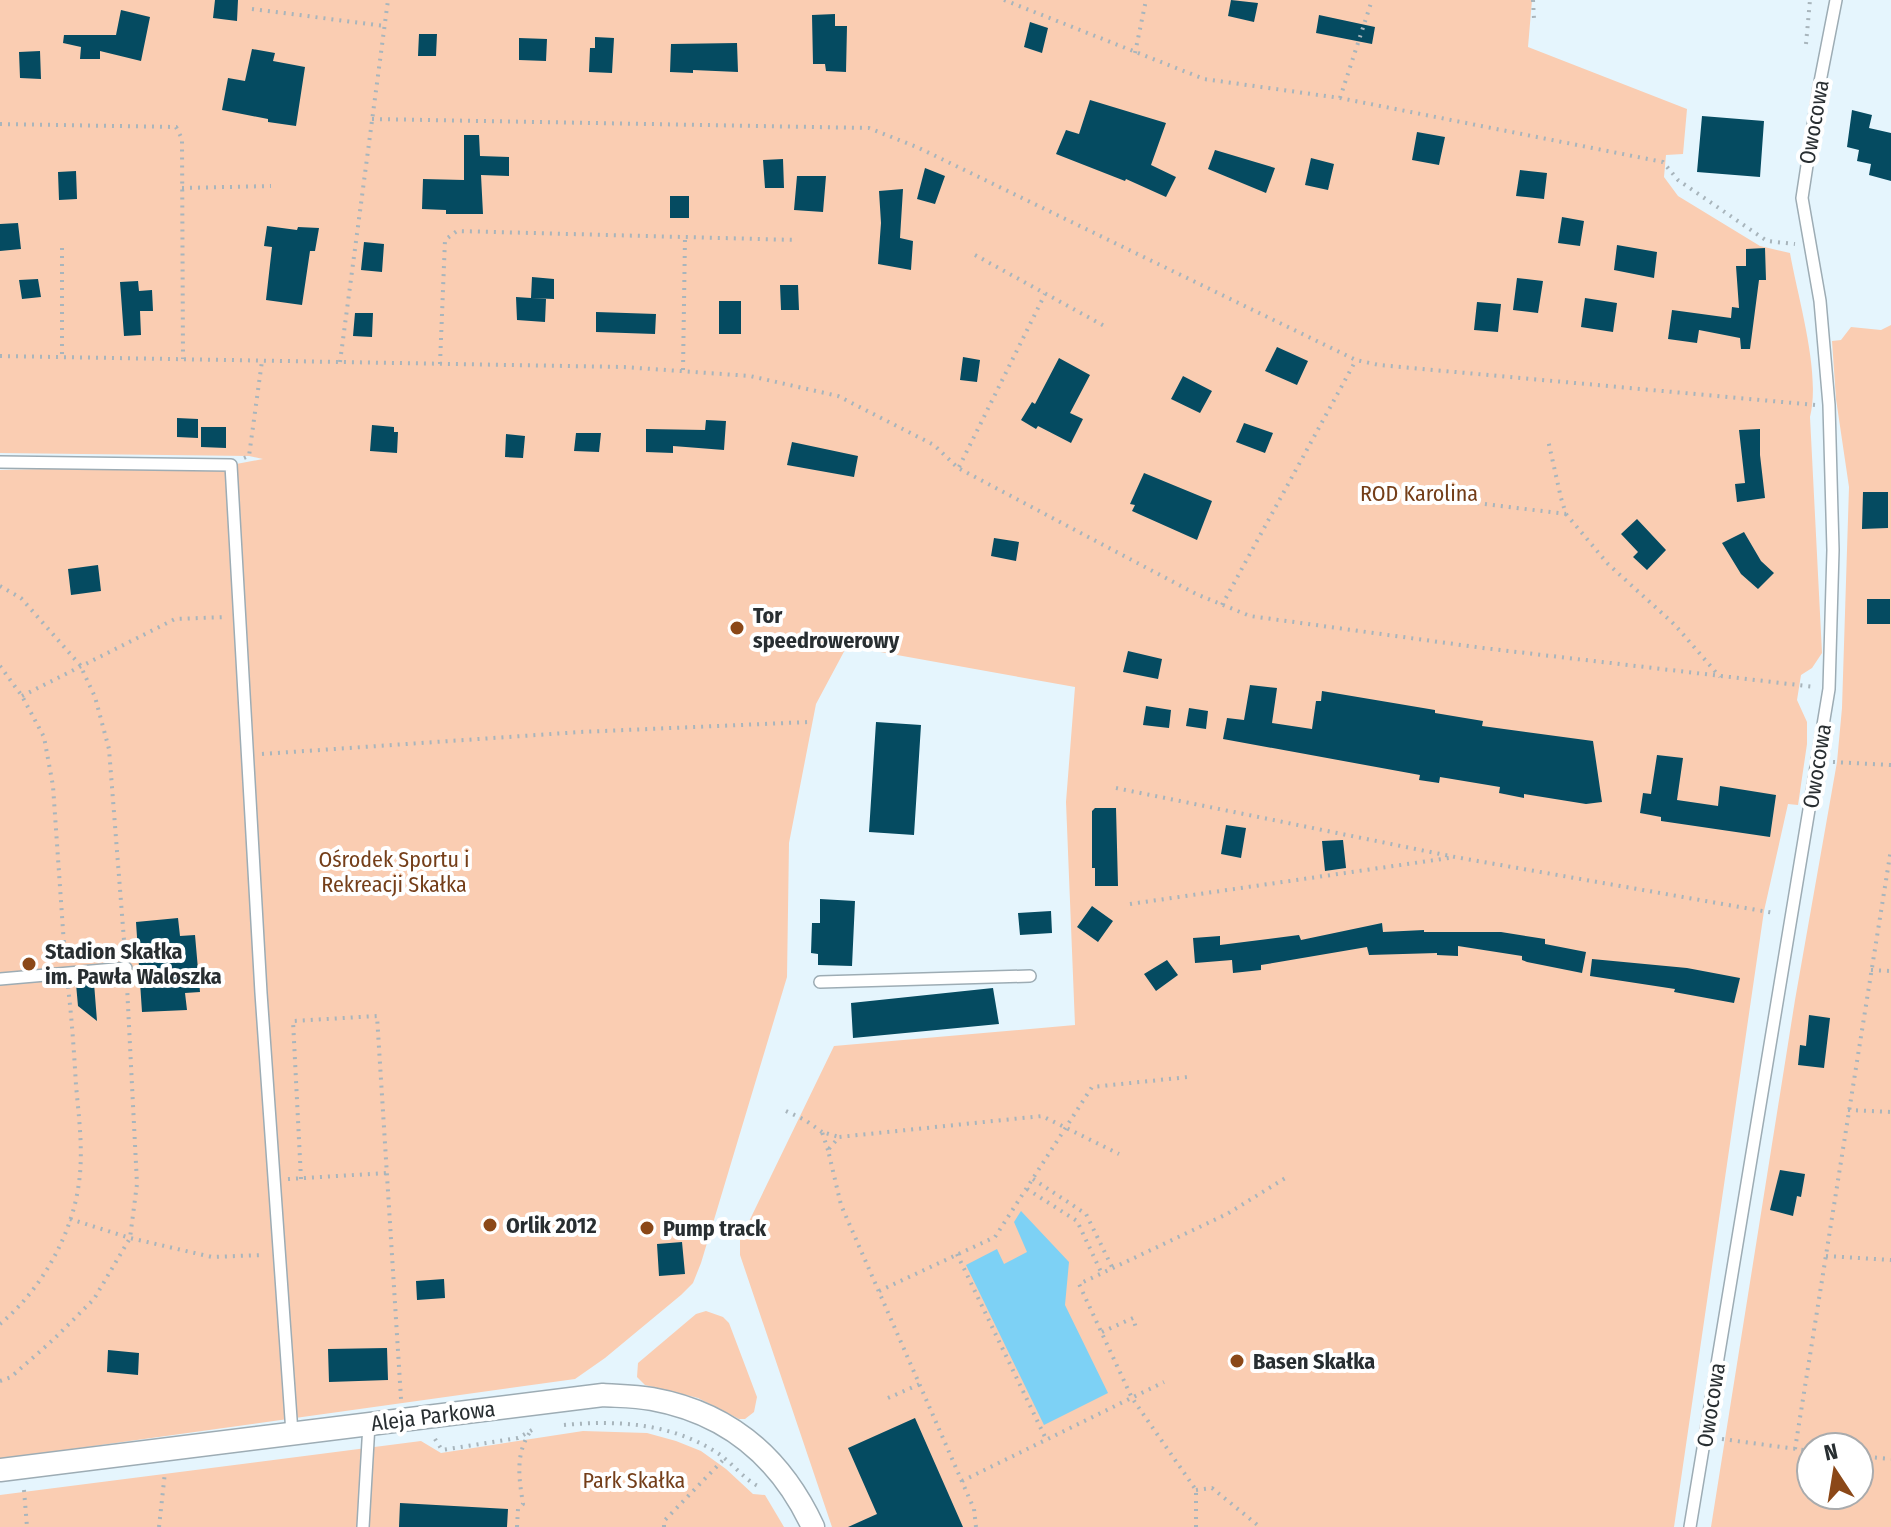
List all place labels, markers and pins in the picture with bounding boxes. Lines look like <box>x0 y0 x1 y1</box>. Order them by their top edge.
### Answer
place label: Tor speedrowerowy <box>753 602 900 654</box>
marker: Tor speedrowerowy <box>728 619 746 637</box>
place label: Stadion Skałka im. Pawła Waloszka <box>45 938 222 990</box>
marker: Stadion Skałka im. Pawła Waloszka <box>20 955 38 973</box>
place label: Orlik 2012 <box>506 1212 597 1239</box>
place label: Pump track <box>663 1215 767 1242</box>
marker: Orlik 2012 <box>481 1216 499 1234</box>
marker: Pump track <box>638 1219 656 1237</box>
place label: Basen Skałka <box>1253 1348 1375 1375</box>
marker: Basen Skałka <box>1228 1352 1246 1370</box>

